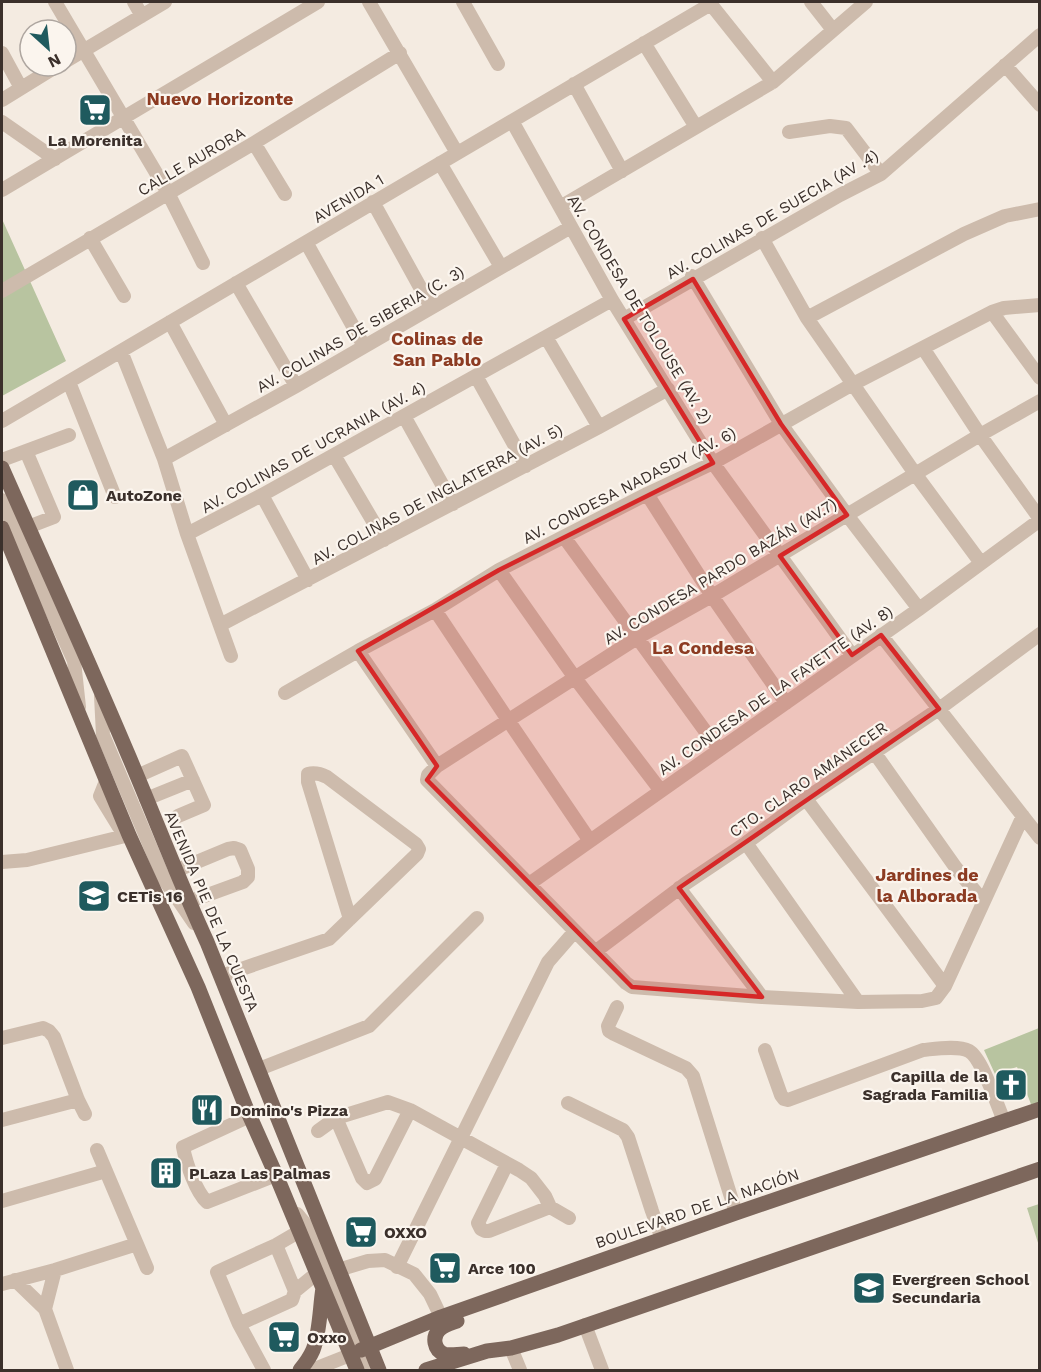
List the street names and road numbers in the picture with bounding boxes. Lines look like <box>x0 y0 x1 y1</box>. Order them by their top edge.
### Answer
street label: CALLE AURORA <box>134 123 249 200</box>
street label: AV. COLINAS DE SUECIA (AV .4) <box>663 146 882 283</box>
street label: AVENIDA 1 <box>309 170 387 227</box>
street label: AV. CONDESA DE TOLOUSE (AV. 2) <box>563 191 716 427</box>
street label: AV. COLINAS DE SIBERIA (C. 3) <box>253 262 467 397</box>
street label: AV. COLINAS DE UCRANIA (AV. 4) <box>198 378 429 517</box>
street label: AV. COLINAS DE INGLATERRA (AV. 5) <box>309 420 566 569</box>
street label: AV. CONDESA NADASDY (AV. 6) <box>519 423 739 548</box>
street label: AV. CONDESA PARDO BAZÁN (AV.7) <box>600 494 840 649</box>
street label: AV. CONDESA DE LA FAYETTE (AV. 8) <box>654 602 896 779</box>
street label: CTO. CLARO AMANECER <box>726 718 891 841</box>
street label: AVENIDA PIE DE LA CUESTA <box>160 808 263 1015</box>
street label: BOULEVARD DE LA NACIÓN <box>593 1165 802 1252</box>

